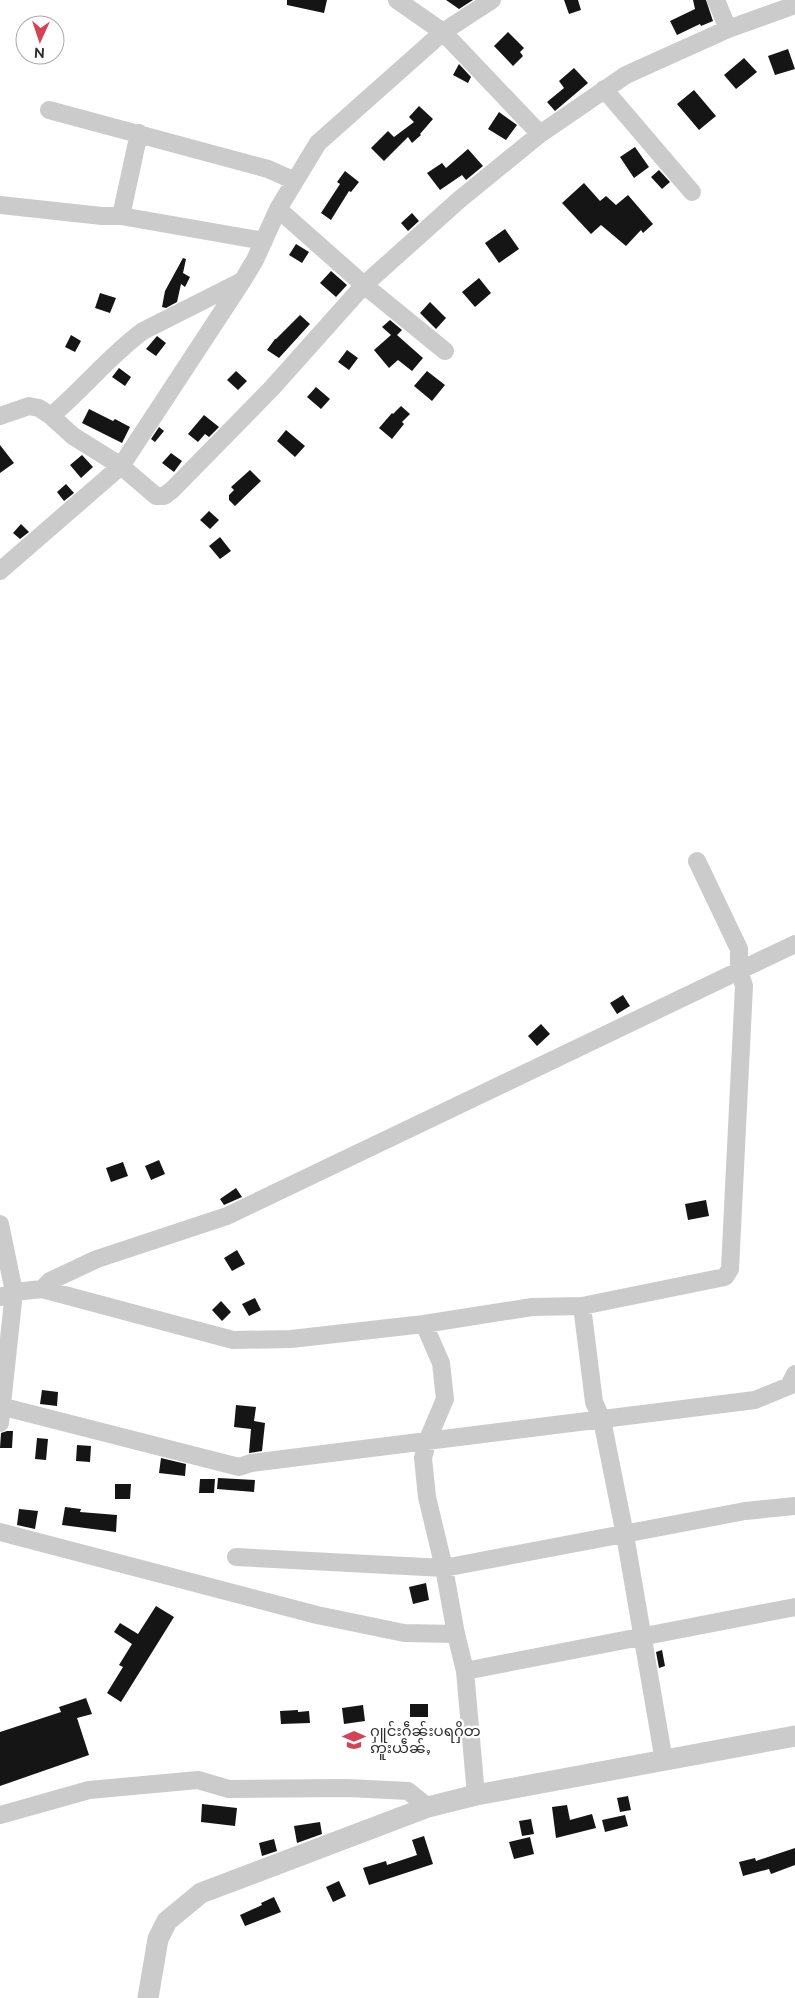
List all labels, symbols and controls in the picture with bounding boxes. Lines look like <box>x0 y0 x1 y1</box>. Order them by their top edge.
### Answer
north arrow <box>15 15 65 65</box>
text: N <box>34 45 45 61</box>
place label: ႁူင်းႁဵၼ်းပရႁိတ ဢူးယဵၼ်ႇ <box>370 1721 481 1760</box>
school or university icon: ႁူင်းႁဵၼ်းပရႁိတ ဢူးယဵၼ်ႇ <box>341 1727 367 1753</box>

